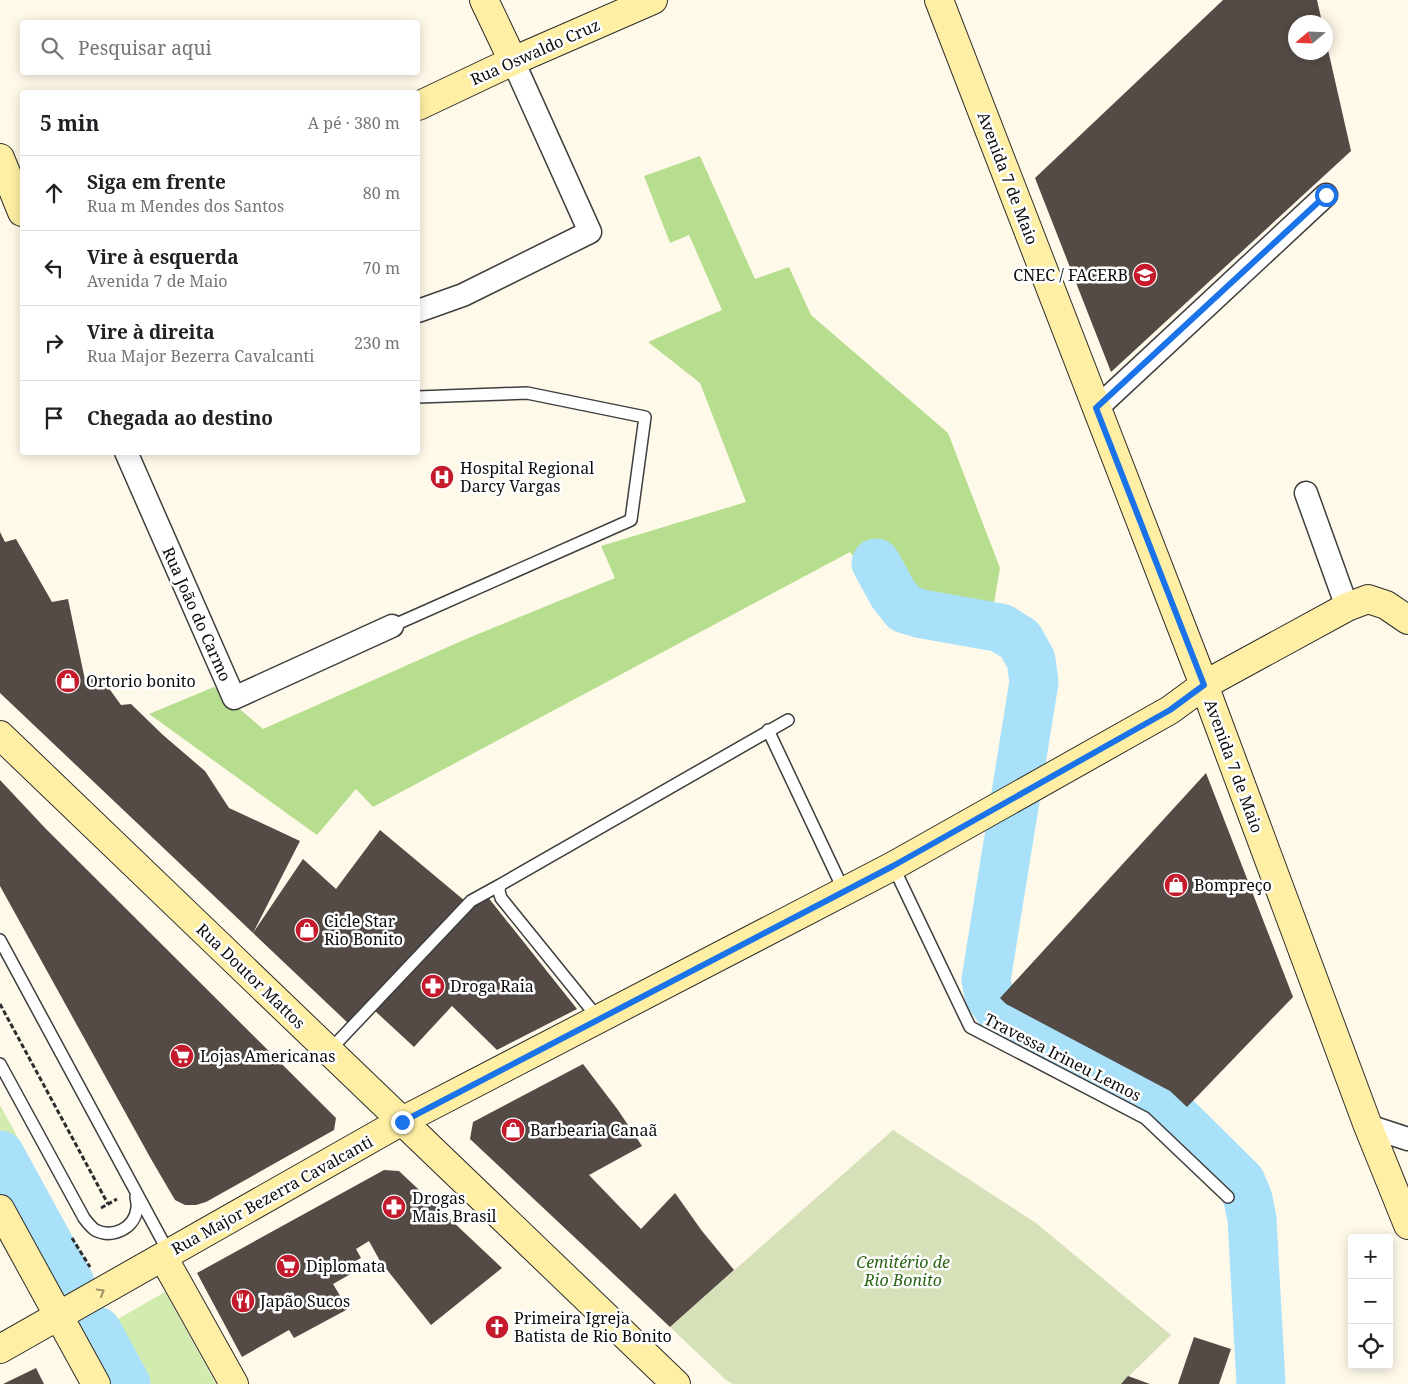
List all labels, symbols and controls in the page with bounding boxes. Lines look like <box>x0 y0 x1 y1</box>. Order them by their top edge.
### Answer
street label: Rua Oswaldo Cruz <box>467 14 603 90</box>
north arrow <box>1288 15 1333 60</box>
search box <box>20 20 420 75</box>
icon: search <box>38 34 66 62</box>
text: Pesquisar aqui <box>78 35 212 61</box>
street label: Avenida 7 de Maio <box>973 108 1043 248</box>
text: 5 min <box>40 109 99 137</box>
text: A pé · 380 m <box>308 112 400 134</box>
text: Siga em frente <box>87 169 226 195</box>
icon: ahead <box>40 179 68 207</box>
text: 80 m <box>363 182 400 204</box>
route start <box>1315 184 1338 207</box>
text: Rua m Mendes dos Santos <box>87 195 284 217</box>
text: Vire à esquerda <box>87 244 239 270</box>
icon: left <box>40 254 68 282</box>
text: 70 m <box>363 257 400 279</box>
school or university icon: CNEC / FACERB <box>1132 262 1158 288</box>
place label: CNEC / FACERB <box>1013 264 1128 286</box>
text: Avenida 7 de Maio <box>87 270 228 292</box>
text: Vire à direita <box>87 319 215 345</box>
icon: right <box>40 329 68 357</box>
text: 230 m <box>354 332 400 354</box>
text: Rua Major Bezerra Cavalcanti <box>87 345 314 367</box>
icon: arrive <box>40 404 68 432</box>
text: Chegada ao destino <box>87 405 273 431</box>
place label: Hospital Regional Darcy Vargas <box>460 457 594 497</box>
hospital icon: Hospital Regional Darcy Vargas <box>429 464 455 490</box>
street label: Rua João do Carmo <box>157 543 237 685</box>
shop icon: Ortorio bonito <box>55 668 81 694</box>
place label: Ortorio bonito <box>86 670 196 692</box>
street label: Avenida 7 de Maio <box>1200 696 1268 836</box>
shop icon: Bompreço <box>1163 872 1189 898</box>
place label: Bompreço <box>1194 874 1272 896</box>
place label: Cicle Star Rio Bonito <box>324 910 403 950</box>
shop icon: Cicle Star Rio Bonito <box>294 917 320 943</box>
street label: Rua Doutor Mattos <box>192 918 310 1034</box>
pharmacy icon: Droga Raia <box>420 973 446 999</box>
place label: Droga Raia <box>450 975 534 997</box>
street label: Travessa Irineu Lemos <box>981 1008 1145 1106</box>
supermarket icon: Lojas Americanas <box>169 1043 195 1069</box>
place label: Lojas Americanas <box>200 1045 335 1067</box>
route end <box>391 1111 414 1134</box>
shop icon: Barbearia Canaã <box>500 1117 526 1143</box>
place label: Barbearia Canaã <box>530 1119 657 1141</box>
street label: Rua Major Bezerra Cavalcanti <box>167 1130 377 1260</box>
place label: Drogas Mais Brasil <box>412 1187 497 1227</box>
pharmacy icon: Drogas Mais Brasil <box>381 1194 407 1220</box>
map controls <box>1348 1234 1393 1369</box>
button: + <box>1348 1234 1393 1279</box>
park label: Cemitério de Rio Bonito <box>856 1251 950 1291</box>
supermarket icon: Diplomata <box>275 1253 301 1279</box>
place label: Diplomata <box>306 1255 386 1277</box>
button: − <box>1348 1279 1393 1324</box>
restaurant icon: Japão Sucos <box>230 1288 256 1314</box>
one-way arrow <box>96 1289 105 1299</box>
place label: Japão Sucos <box>259 1290 350 1312</box>
place label: Primeira Igreja Batista de Rio Bonito <box>514 1307 672 1347</box>
church icon: Primeira Igreja Batista de Rio Bonito <box>484 1314 510 1340</box>
button: locate <box>1348 1324 1393 1369</box>

